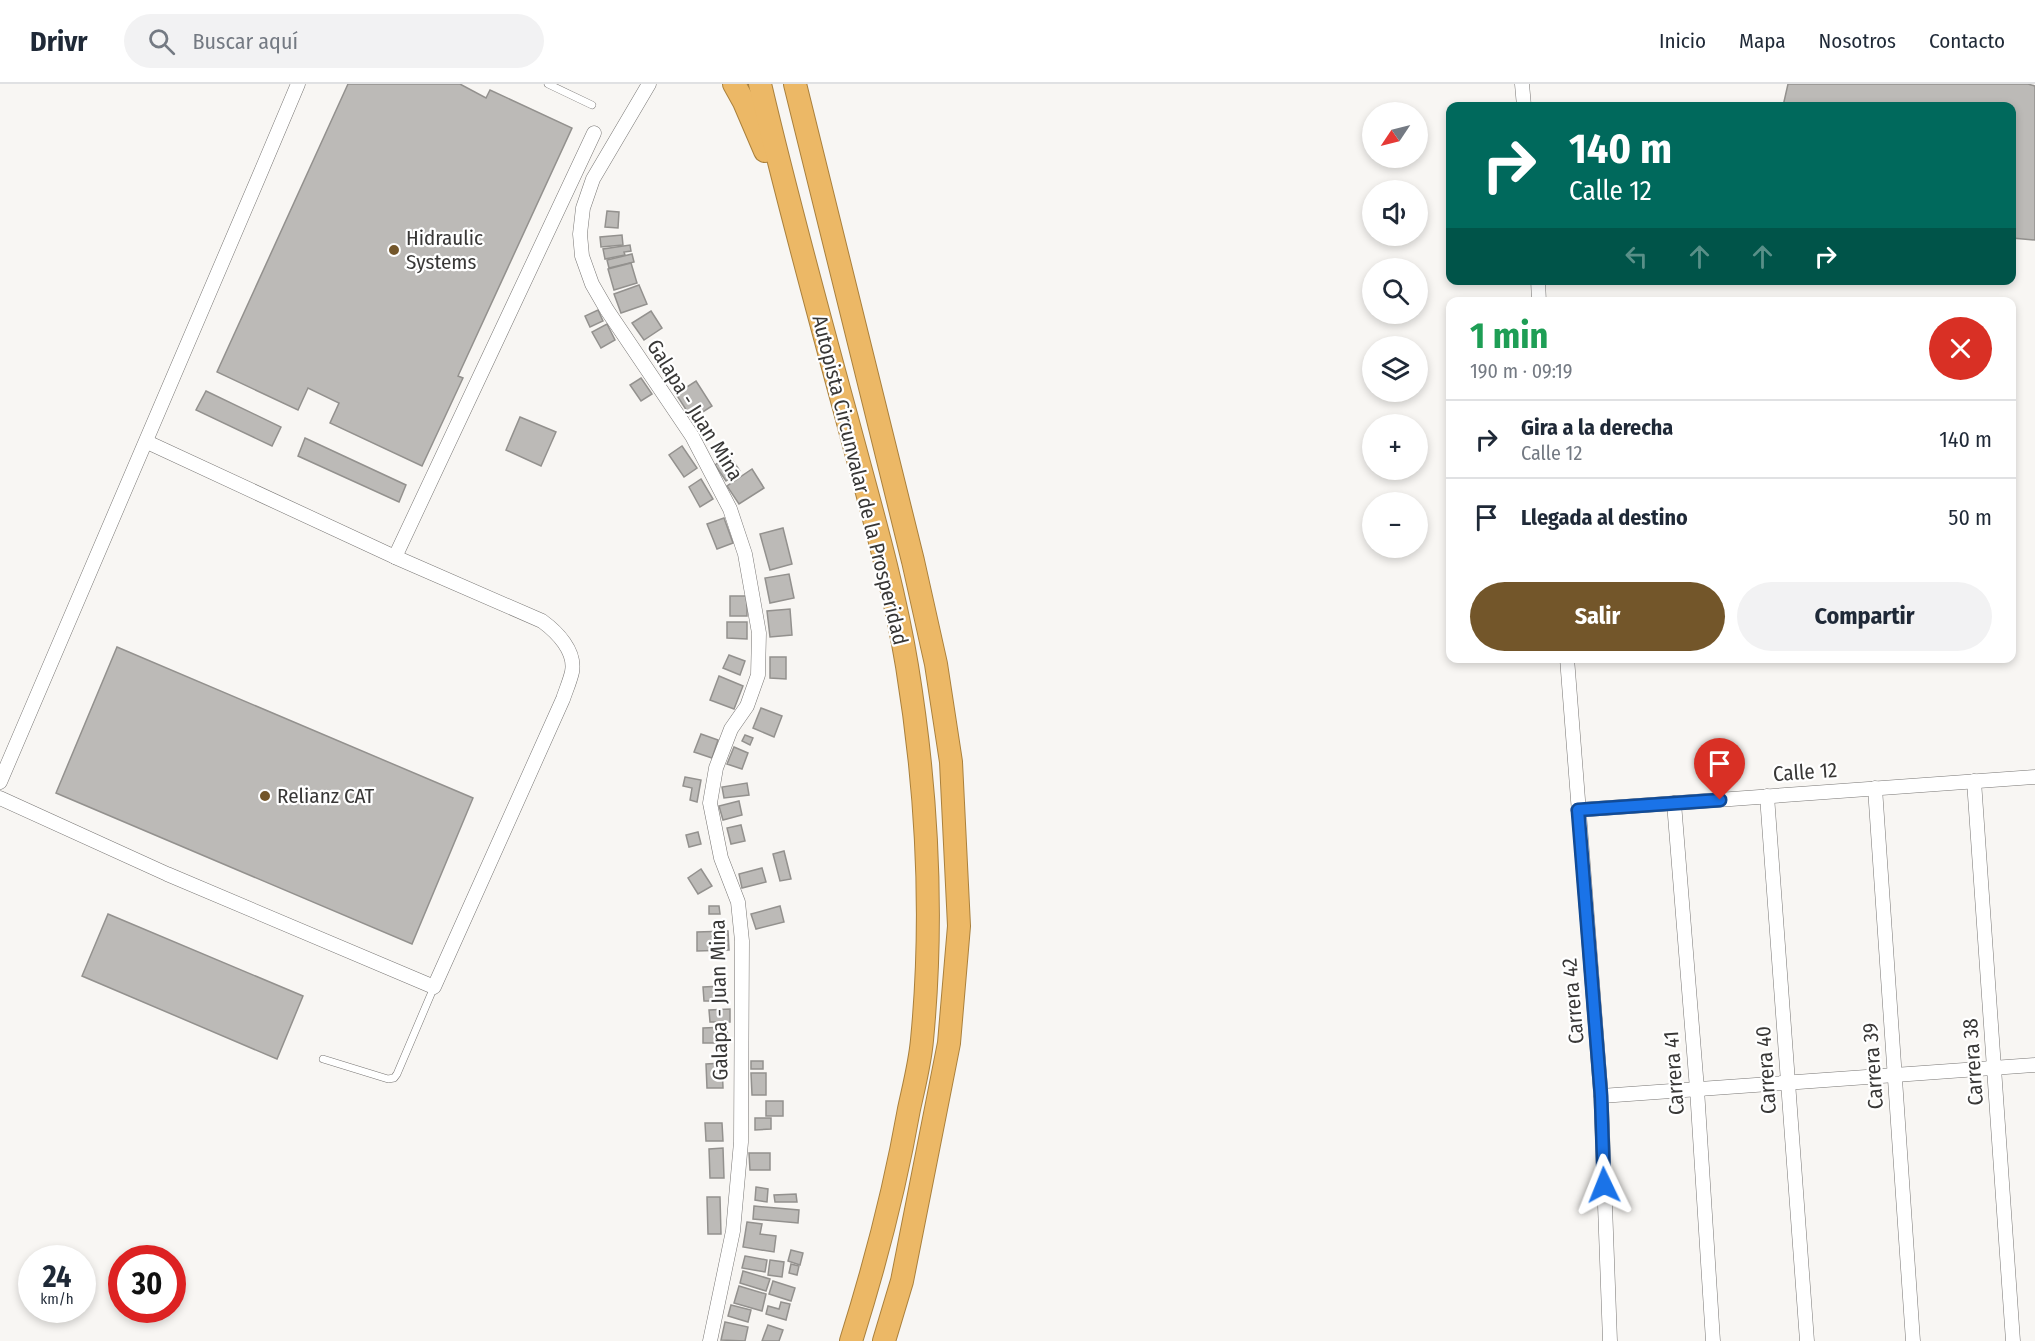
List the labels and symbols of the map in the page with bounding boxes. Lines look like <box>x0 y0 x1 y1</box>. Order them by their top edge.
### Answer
north arrow <box>1362 102 1428 168</box>
place label: Hidraulic Systems <box>406 225 483 275</box>
marker: Hidraulic Systems <box>387 243 401 257</box>
street label: Autopista Circunvalar de la Prosperidad <box>806 312 914 648</box>
street label: Galapa - Juan Mina <box>641 335 749 485</box>
pin <box>1694 738 1745 800</box>
street label: Calle 12 <box>1772 757 1838 787</box>
place label: Relianz CAT <box>277 783 375 809</box>
marker: Relianz CAT <box>258 789 272 803</box>
street label: Galapa - Juan Mina <box>705 919 733 1081</box>
street label: Carrera 42 <box>1556 957 1590 1045</box>
street label: Carrera 38 <box>1957 1018 1989 1106</box>
street label: Carrera 39 <box>1857 1022 1889 1110</box>
street label: Carrera 40 <box>1750 1025 1782 1115</box>
street label: Carrera 41 <box>1658 1030 1690 1116</box>
position arrow <box>1572 1153 1636 1217</box>
speed limit sign: 30 <box>108 1245 186 1323</box>

